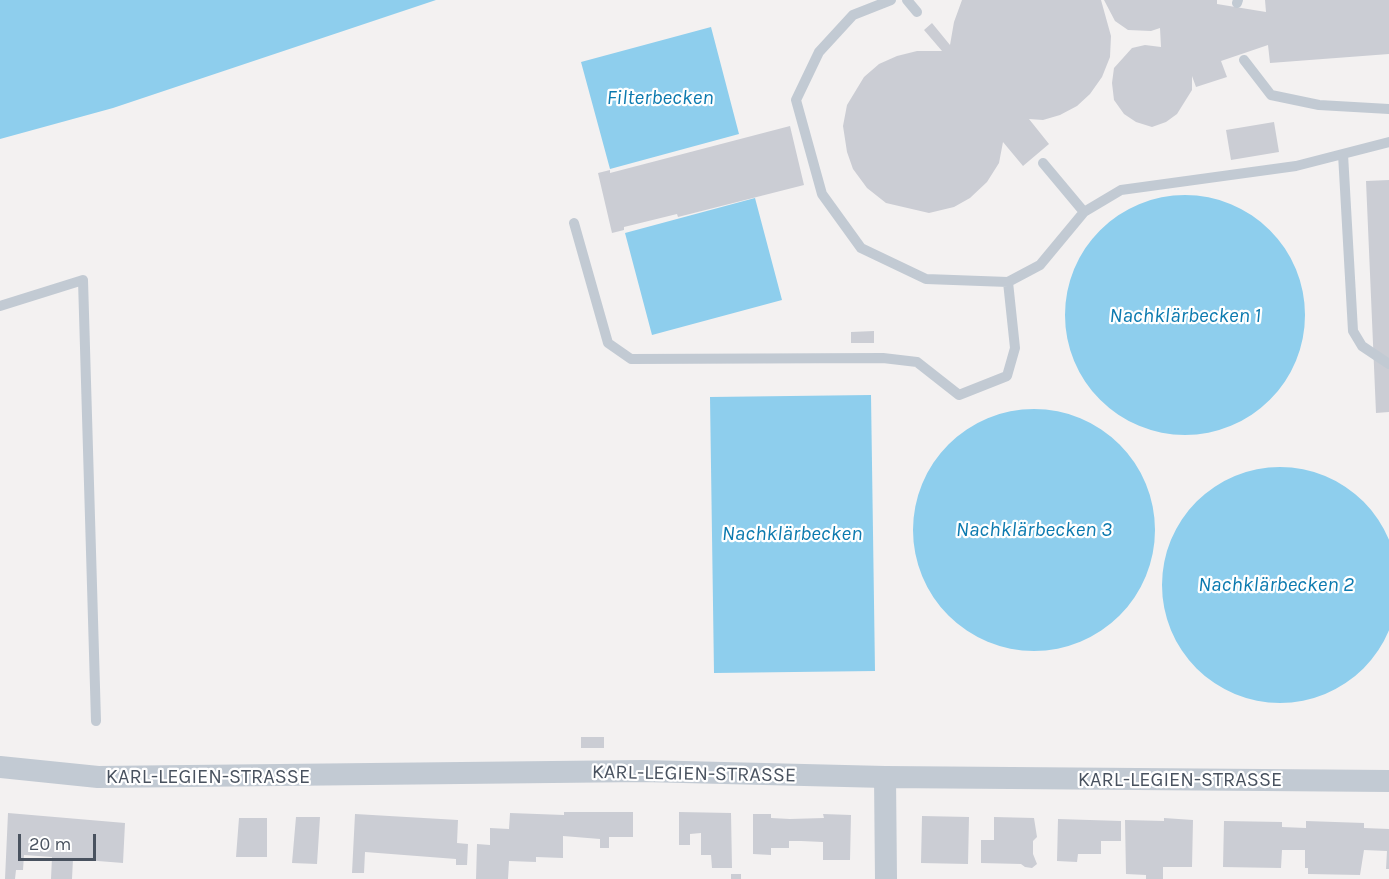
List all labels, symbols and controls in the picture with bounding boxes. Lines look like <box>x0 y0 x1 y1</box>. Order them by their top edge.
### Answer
water label: Filterbecken <box>606 85 714 111</box>
water label: Nachklärbecken 1 <box>1109 303 1261 329</box>
water label: Nachklärbecken 3 <box>956 517 1112 543</box>
water label: Nachklärbecken <box>722 521 862 547</box>
water label: Nachklärbecken 2 <box>1198 572 1354 598</box>
street label: KARL-LEGIEN-STRASSE <box>592 760 796 788</box>
street label: KARL-LEGIEN-STRASSE <box>106 765 310 789</box>
street label: KARL-LEGIEN-STRASSE <box>1078 768 1282 792</box>
scale bar <box>21 822 99 860</box>
text: 20 m <box>29 833 71 855</box>

